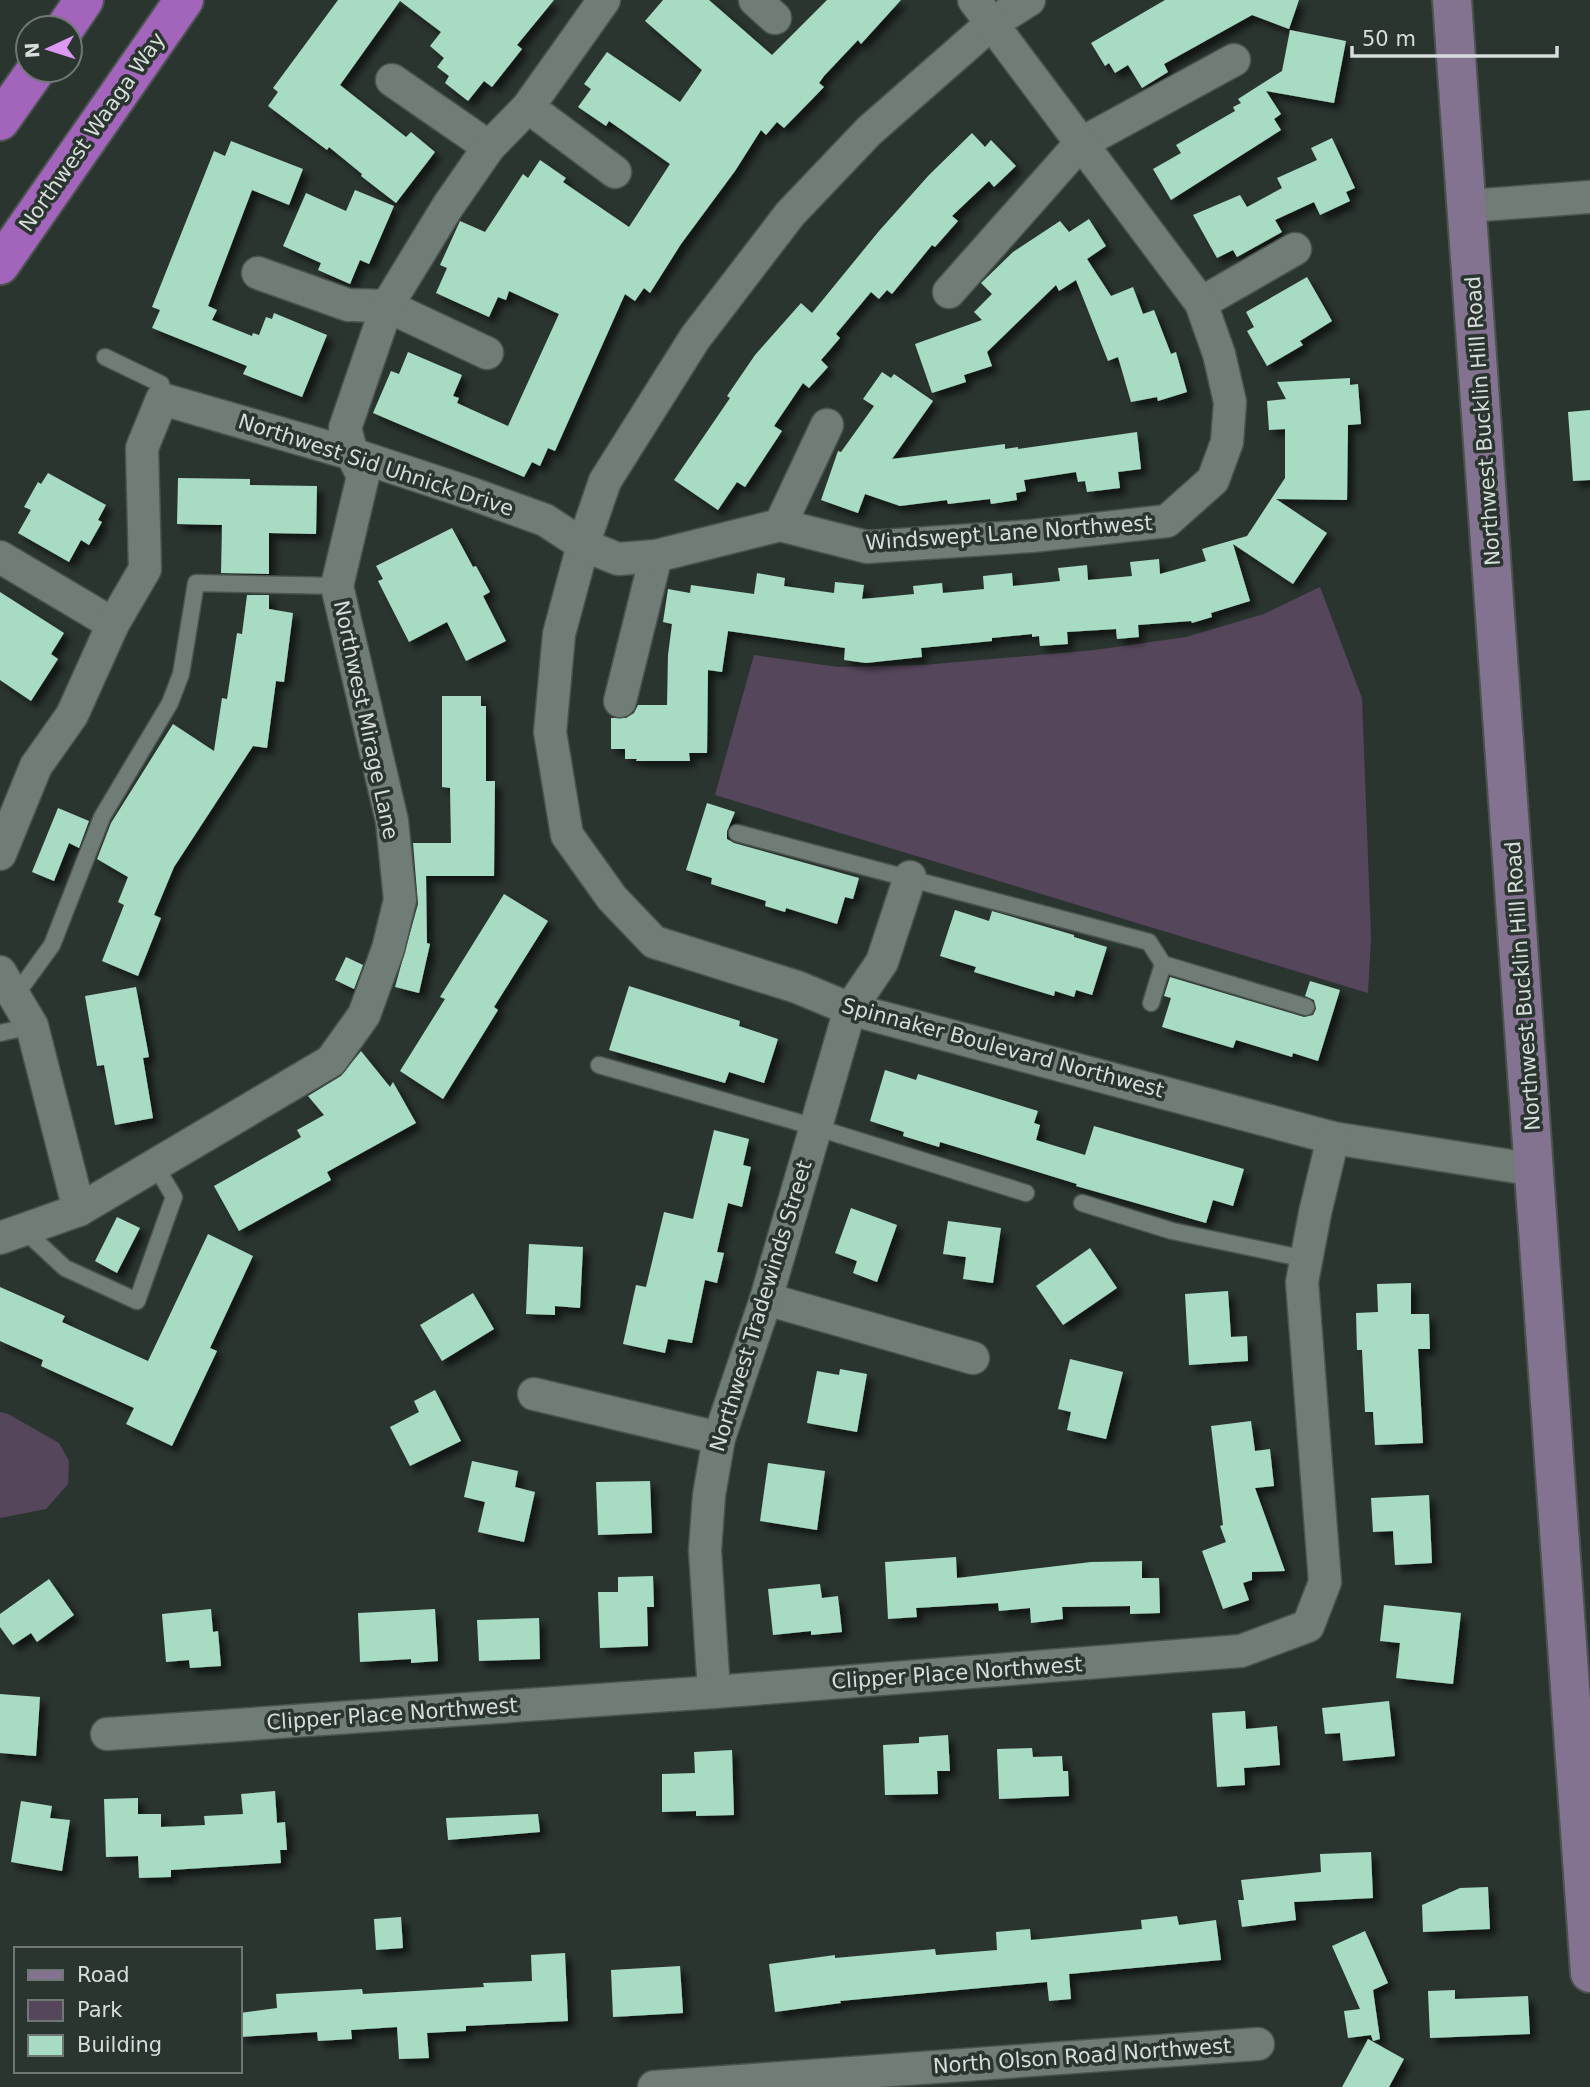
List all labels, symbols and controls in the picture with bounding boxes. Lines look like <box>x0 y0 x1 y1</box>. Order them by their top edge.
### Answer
north arrow <box>14 14 84 84</box>
scale bar <box>1352 14 1557 58</box>
text: 50 m <box>1362 27 1416 51</box>
street label: Northwest Waaga Way <box>14 28 170 236</box>
street label: Northwest Bucklin Hill Road <box>1461 275 1505 567</box>
street label: Northwest Sid Uhnick Drive <box>235 409 517 521</box>
street label: Windswept Lane Northwest <box>865 511 1153 555</box>
street label: Northwest Mirage Lane <box>329 598 403 842</box>
street label: Northwest Bucklin Hill Road <box>1501 840 1545 1132</box>
street label: Spinnaker Boulevard Northwest <box>839 993 1167 1103</box>
street label: Northwest Tradewinds Street <box>705 1157 817 1455</box>
street label: Clipper Place Northwest <box>831 1652 1083 1694</box>
street label: Clipper Place Northwest <box>266 1693 518 1735</box>
legend <box>14 1947 242 2073</box>
text: Road <box>77 1963 130 1987</box>
text: Park <box>77 1998 123 2022</box>
text: Building <box>77 2033 162 2057</box>
street label: North Olson Road Northwest <box>932 2034 1232 2078</box>

